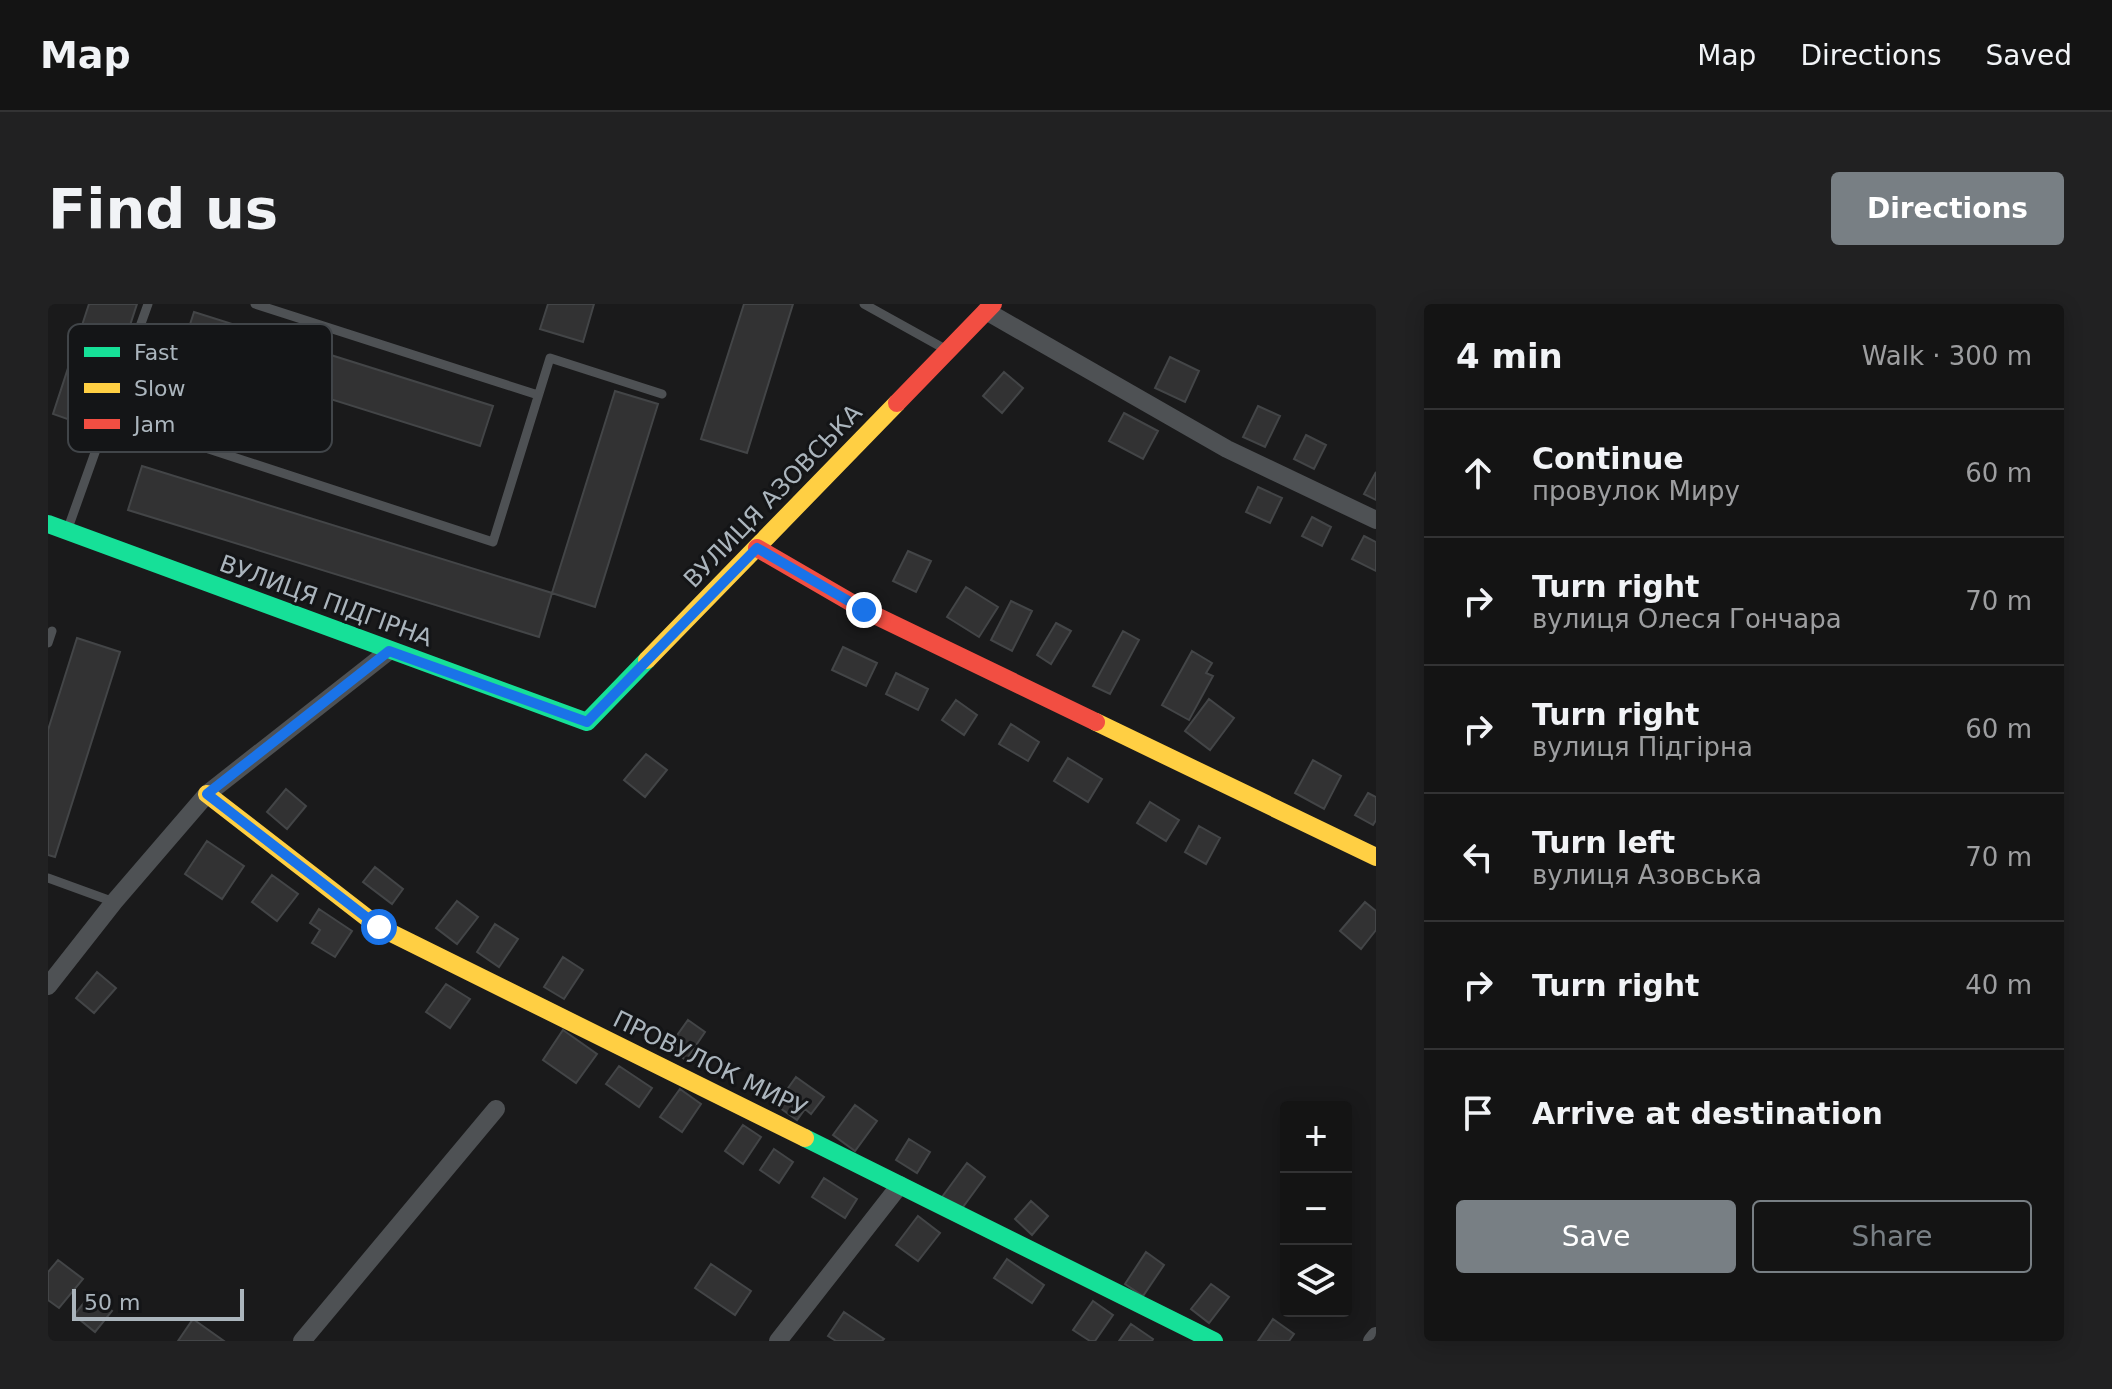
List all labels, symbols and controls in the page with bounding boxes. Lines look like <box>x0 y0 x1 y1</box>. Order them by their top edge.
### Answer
text: Map <box>40 33 131 77</box>
text: Map <box>1697 39 1756 72</box>
text: Directions <box>1800 39 1941 72</box>
text: Saved <box>1985 39 2072 72</box>
button: Directions <box>1831 172 2064 245</box>
text: Find us <box>48 176 278 241</box>
legend <box>68 324 332 452</box>
text: 4 min <box>1456 336 1563 376</box>
text: Fast <box>134 340 179 365</box>
text: Walk · 300 m <box>1862 341 2032 371</box>
text: Slow <box>134 376 186 401</box>
street label: ВУЛИЦЯ АЗОВСЬКА <box>678 398 868 593</box>
text: Jam <box>132 412 175 437</box>
text: Continue <box>1532 441 1684 476</box>
icon: ahead <box>1456 451 1500 495</box>
text: 60 m <box>1965 458 2032 488</box>
text: провулок Миру <box>1532 476 1740 506</box>
street label: ВУЛИЦЯ ПІДГІРНА <box>216 549 437 653</box>
text: Turn right <box>1532 569 1699 604</box>
icon: right <box>1456 579 1500 623</box>
text: 70 m <box>1965 586 2032 616</box>
route end <box>846 592 882 628</box>
text: вулиця Олеся Гончара <box>1532 604 1842 634</box>
text: Turn right <box>1532 697 1699 732</box>
icon: right <box>1456 707 1500 751</box>
text: 60 m <box>1965 714 2032 744</box>
text: вулиця Підгірна <box>1532 732 1753 762</box>
text: Turn left <box>1532 825 1675 860</box>
icon: left <box>1456 835 1500 879</box>
text: 70 m <box>1965 842 2032 872</box>
text: вулиця Азовська <box>1532 860 1762 890</box>
route start <box>361 909 397 945</box>
icon: right <box>1456 963 1500 1007</box>
text: Turn right <box>1532 968 1699 1003</box>
text: 40 m <box>1965 970 2032 1000</box>
street label: ПРОВУЛОК МИРУ <box>609 1005 812 1123</box>
icon: arrive <box>1456 1091 1500 1135</box>
text: Arrive at destination <box>1532 1096 1883 1131</box>
map controls <box>1280 1101 1352 1317</box>
button: + <box>1280 1101 1352 1173</box>
button: − <box>1280 1173 1352 1245</box>
button: Save <box>1456 1200 1736 1273</box>
button: Share <box>1752 1200 2032 1273</box>
button: layers <box>1280 1245 1352 1317</box>
scale bar <box>72 1285 244 1321</box>
text: 50 m <box>84 1290 140 1315</box>

